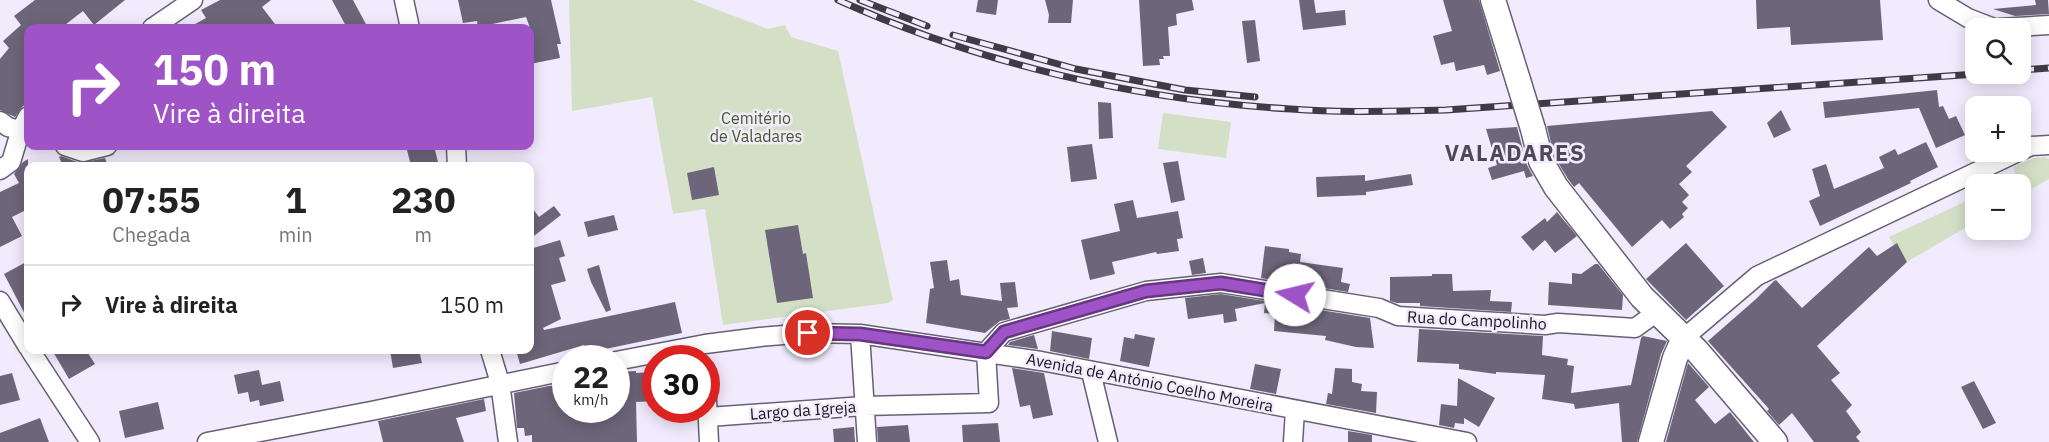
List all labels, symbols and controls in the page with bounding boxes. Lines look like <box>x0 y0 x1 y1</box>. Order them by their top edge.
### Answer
map controls <box>1965 18 2031 240</box>
button: search <box>1965 18 2031 84</box>
text: 150 m <box>153 42 276 97</box>
icon: right <box>54 48 132 126</box>
text: Vire à direita <box>153 95 306 130</box>
button: + <box>1965 96 2031 162</box>
park label: Cemitério de Valadares <box>710 108 802 146</box>
district label: VALADARES <box>1445 138 1585 167</box>
button: − <box>1965 174 2031 240</box>
text: 07:55 <box>102 176 201 223</box>
text: 1 <box>285 176 307 223</box>
text: 230 <box>391 176 456 223</box>
text: Chegada <box>112 221 191 248</box>
text: min <box>279 221 313 248</box>
text: m <box>415 221 432 248</box>
position arrow <box>1263 263 1327 327</box>
icon: right <box>54 288 87 321</box>
text: Vire à direita <box>105 290 238 319</box>
text: 150 m <box>440 290 504 319</box>
street label: Rua do Campolinho <box>1407 306 1547 334</box>
pin <box>782 307 833 358</box>
icon: arrive <box>791 316 824 349</box>
speed limit sign: 30 <box>642 345 720 423</box>
street label: Avenida de António Coelho Moreira <box>1025 348 1276 416</box>
text: 22 <box>573 357 609 396</box>
text: km/h <box>573 390 609 409</box>
street label: Largo da Igreja <box>749 396 857 424</box>

